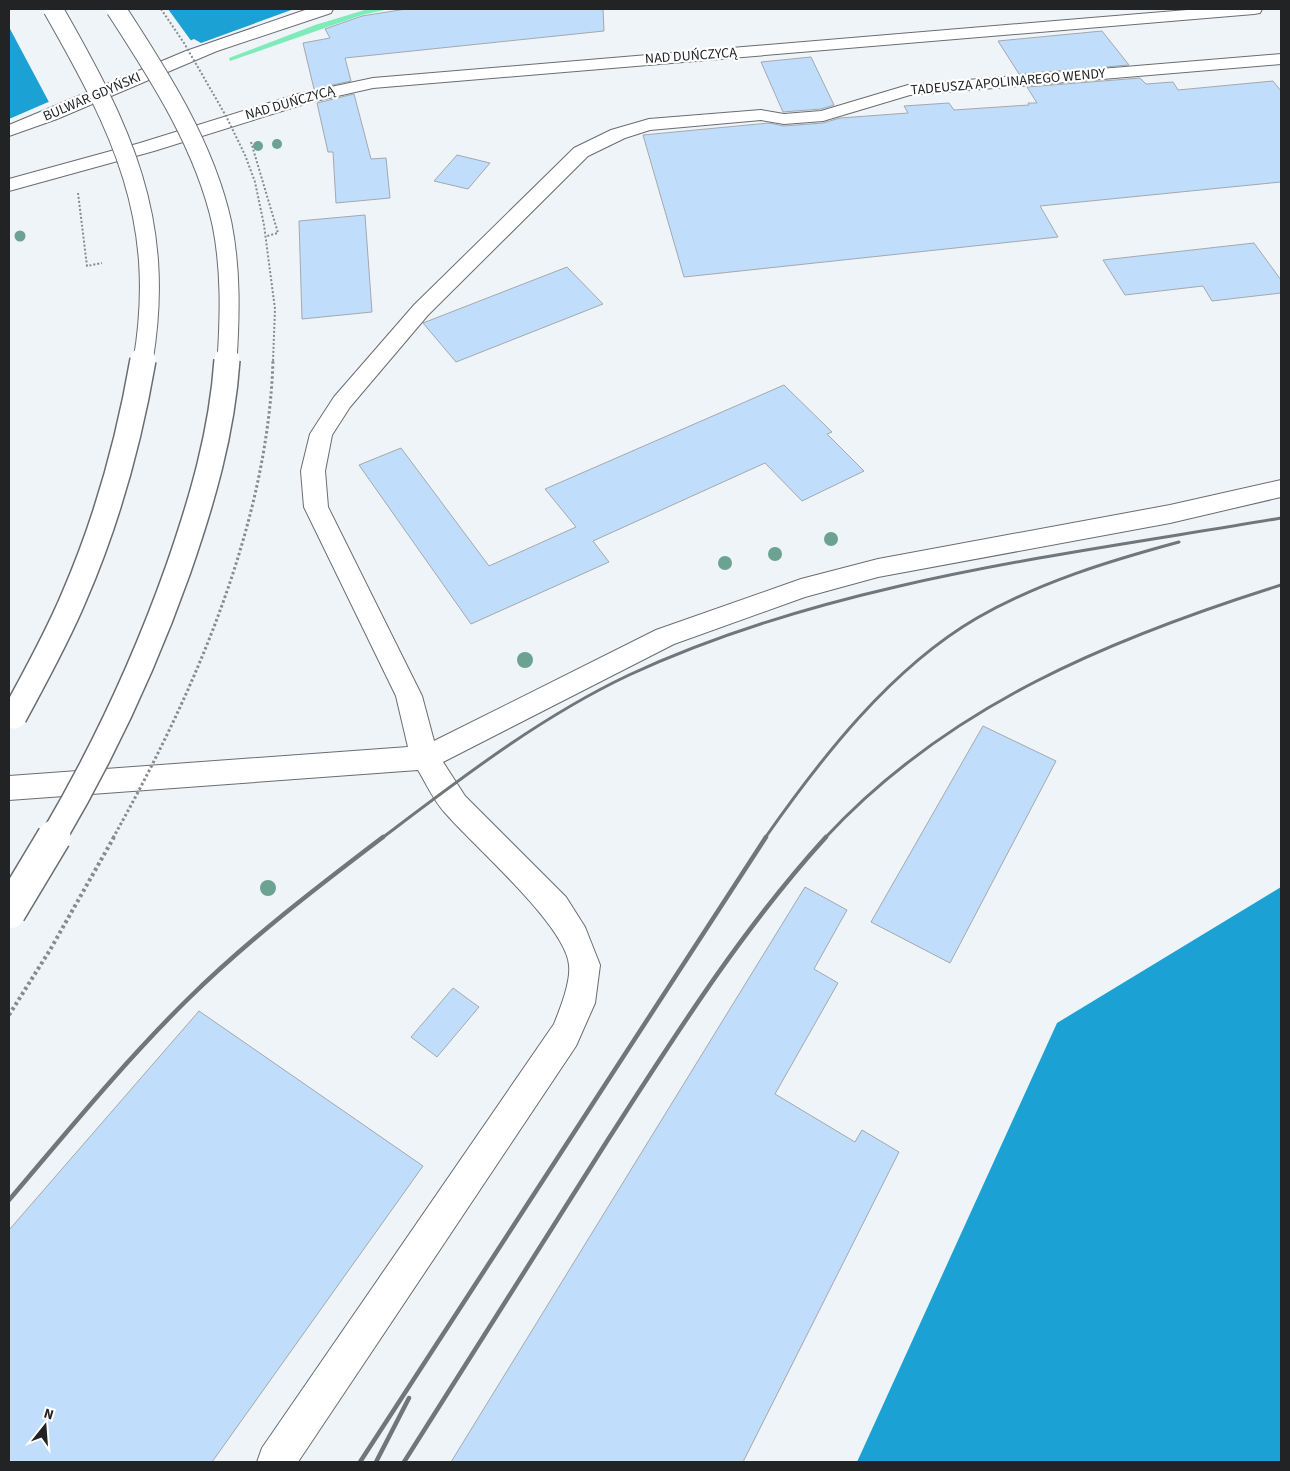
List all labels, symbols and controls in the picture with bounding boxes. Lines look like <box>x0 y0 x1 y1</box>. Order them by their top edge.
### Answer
street label: NAD DUŃCZYCĄ <box>644 43 739 69</box>
street label: TADEUSZA APOLINAREGO WENDY <box>910 64 1106 100</box>
street label: BULWAR GDYŃSKI <box>40 67 144 127</box>
street label: NAD DUŃCZYCĄ <box>243 80 338 125</box>
north arrow <box>20 1401 70 1451</box>
text: N <box>41 1404 56 1425</box>

